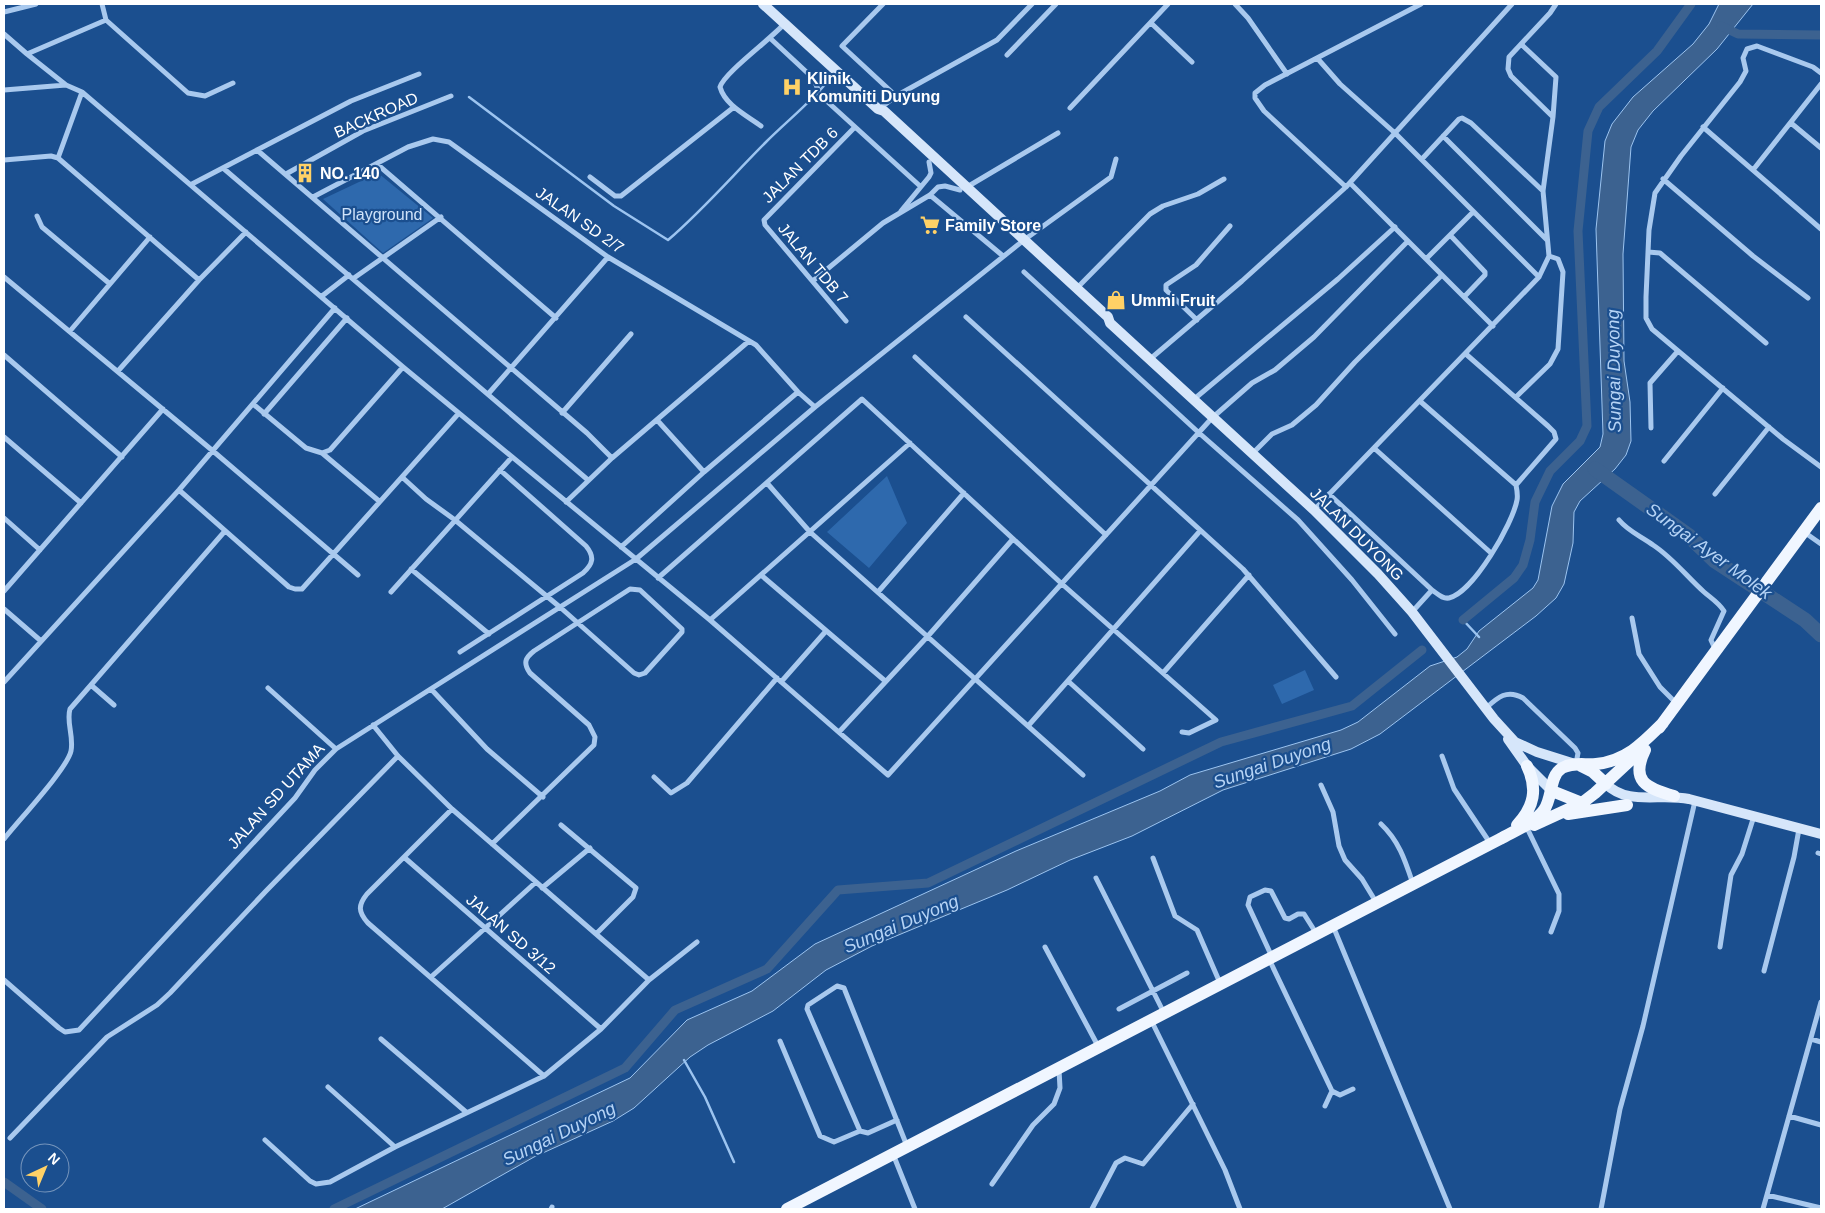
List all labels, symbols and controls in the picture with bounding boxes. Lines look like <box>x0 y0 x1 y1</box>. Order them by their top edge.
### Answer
place label: Klinik Komuniti Duyung <box>807 70 940 105</box>
hospital icon: Klinik Komuniti Duyung <box>781 76 803 98</box>
street label: BACKROAD <box>332 89 420 141</box>
street label: JALAN TDB 6 <box>759 124 841 206</box>
building icon: NO. 140 <box>294 162 316 184</box>
place label: NO. 140 <box>320 165 380 182</box>
street label: JALAN SD 2/7 <box>533 183 627 257</box>
park label: Playground <box>342 206 422 223</box>
supermarket icon: Family Store <box>919 214 941 236</box>
place label: Family Store <box>945 217 1041 234</box>
street label: JALAN TDB 7 <box>775 220 851 307</box>
shop icon: Ummi Fruit <box>1105 289 1127 311</box>
place label: Ummi Fruit <box>1131 292 1216 309</box>
water label: Sungai Duyong <box>1603 309 1625 433</box>
street label: JALAN DUYONG <box>1307 484 1407 584</box>
water label: Sungai Ayer Molek <box>1642 499 1776 604</box>
water label: Sungai Duyong <box>1211 734 1333 792</box>
street label: JALAN SD UTAMA <box>224 740 328 852</box>
street label: JALAN SD 3/12 <box>463 891 559 977</box>
water label: Sungai Duyong <box>840 891 962 957</box>
water label: Sungai Duyong <box>499 1098 619 1170</box>
north arrow <box>20 1143 70 1193</box>
text: N <box>45 1149 63 1168</box>

